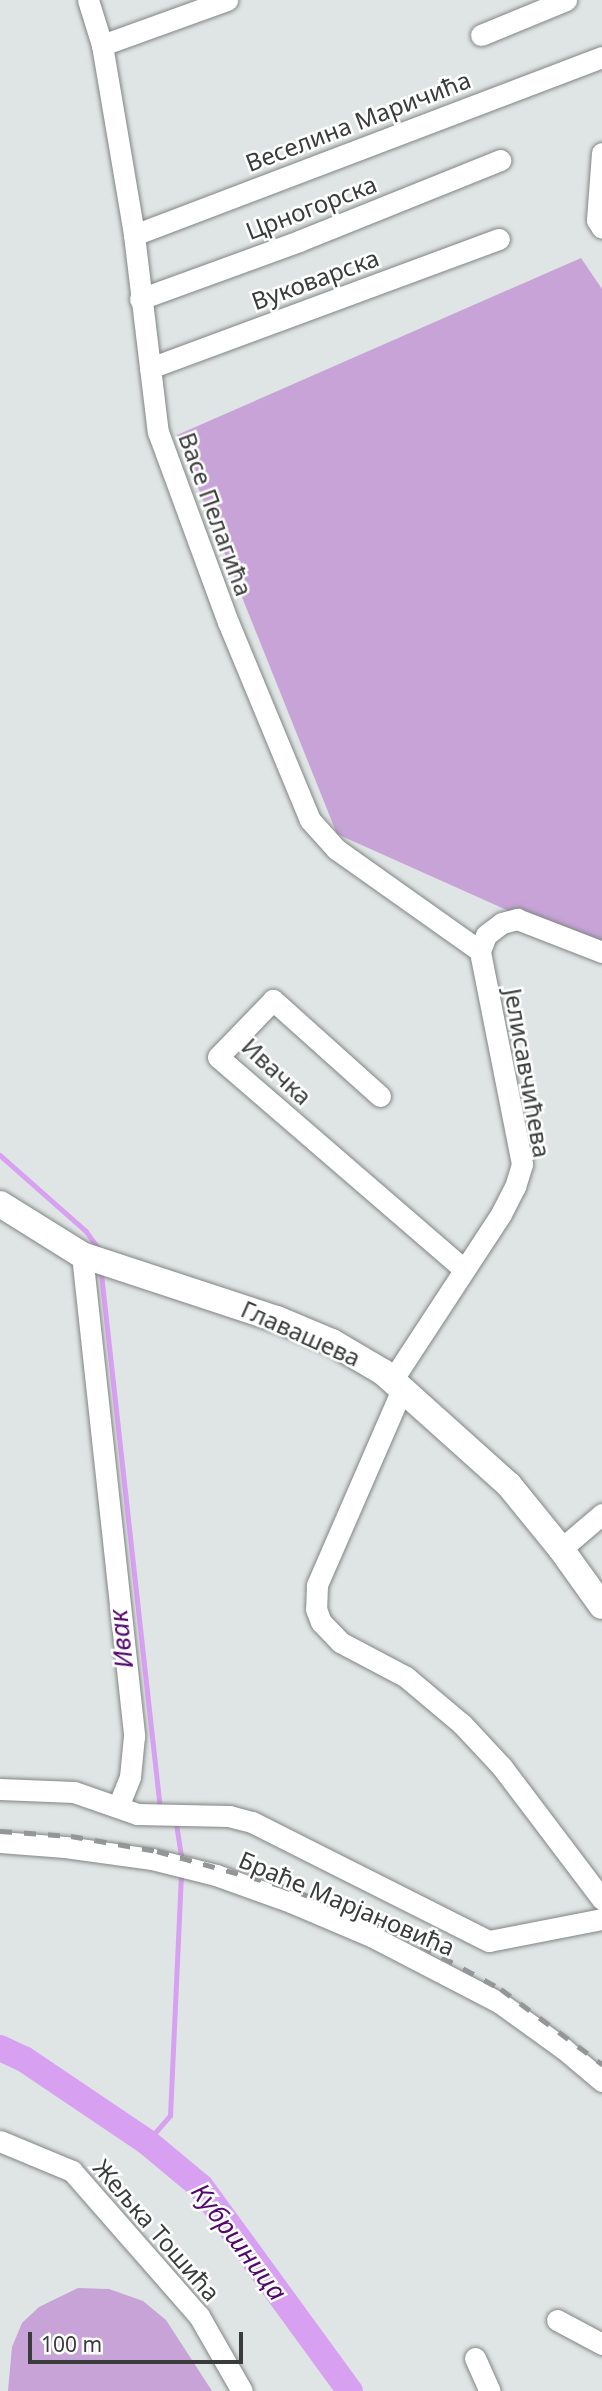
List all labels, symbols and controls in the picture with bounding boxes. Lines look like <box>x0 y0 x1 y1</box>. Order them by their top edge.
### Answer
street label: Веселина Маричића <box>241 65 475 177</box>
street label: Црногорска <box>241 169 381 245</box>
street label: Вуковарска <box>247 243 383 315</box>
street label: Васе Пелагића <box>173 428 259 600</box>
street label: Јелисавчићева <box>499 986 557 1160</box>
street label: Ивачка <box>236 1032 318 1110</box>
street label: Главашева <box>237 1294 365 1372</box>
water label: Ивак <box>102 1608 140 1670</box>
street label: Браће Марјановића <box>235 1844 459 1962</box>
street label: Жељка Тошића <box>88 2153 226 2307</box>
water label: Кубршница <box>185 2177 293 2307</box>
scale bar <box>32 2318 247 2362</box>
text: 100 m <box>41 2330 102 2358</box>

